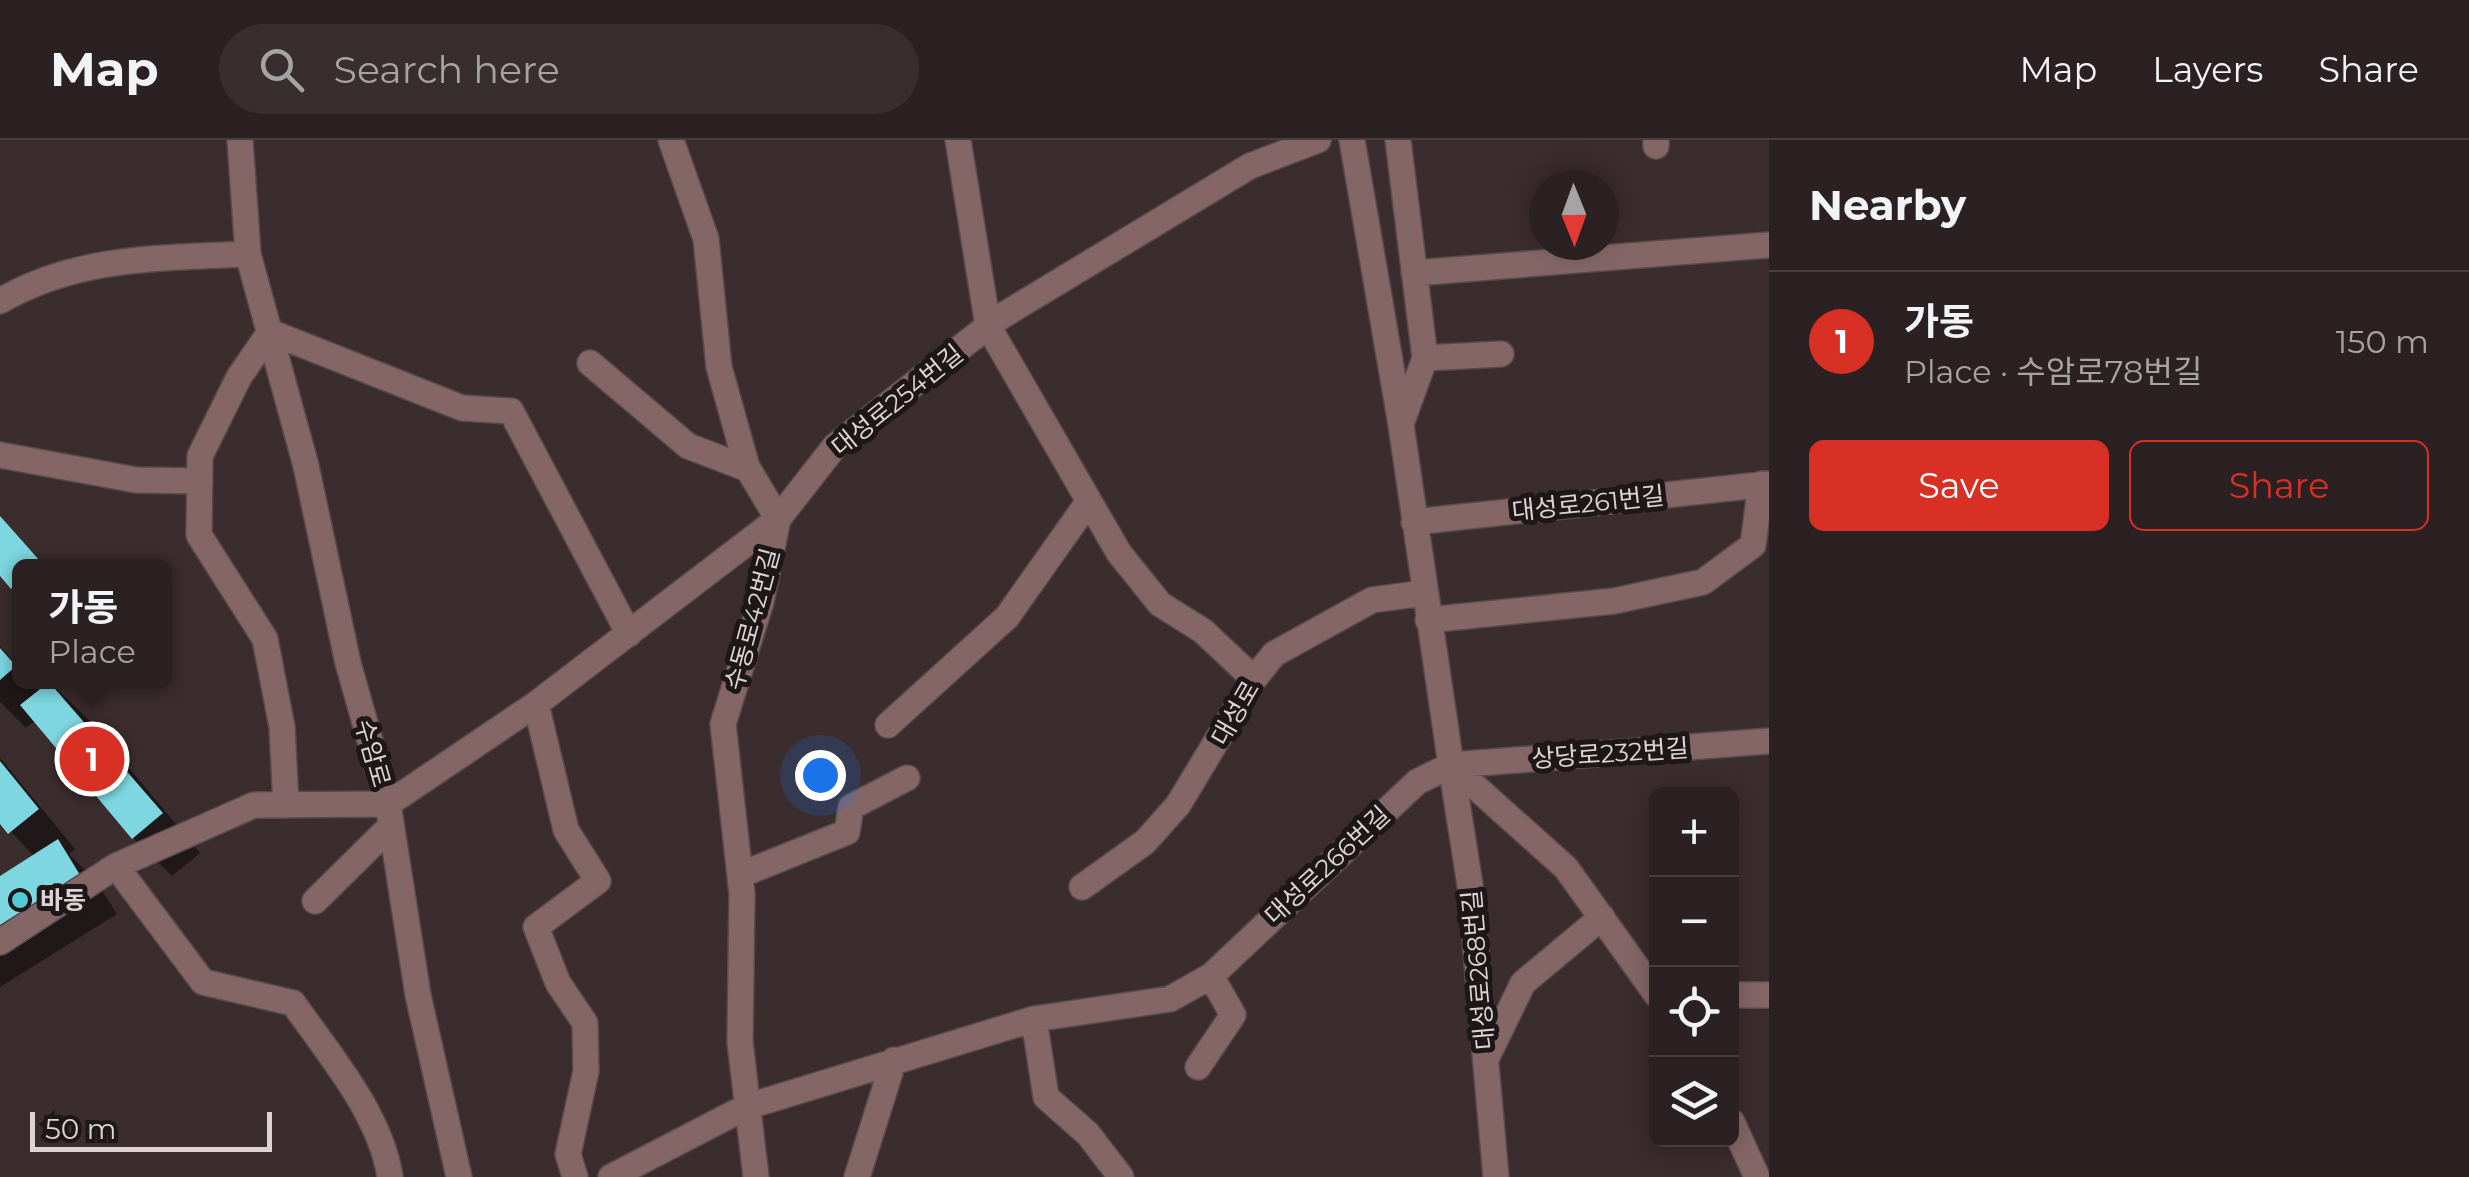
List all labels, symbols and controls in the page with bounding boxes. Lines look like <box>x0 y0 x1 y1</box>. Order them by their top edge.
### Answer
search box <box>219 24 919 114</box>
text: Map <box>50 40 159 98</box>
icon: search <box>254 42 309 97</box>
text: Search here <box>334 46 560 93</box>
text: Map <box>2019 48 2097 91</box>
text: Layers <box>2152 48 2263 91</box>
text: Share <box>2318 48 2419 91</box>
north arrow <box>1529 170 1619 260</box>
text: Nearby <box>1809 179 1966 231</box>
text: 가동 <box>1904 298 1974 345</box>
text: 1 <box>1835 322 1848 361</box>
text: 150 m <box>2336 322 2429 361</box>
street label: 대성로254번길 <box>825 338 969 462</box>
text: Place · 수암로78번길 <box>1904 352 2202 391</box>
button: Save <box>1809 440 2109 531</box>
button: Share <box>2129 440 2429 531</box>
street label: 대성로261번길 <box>1510 480 1666 526</box>
street label: 수동로42번길 <box>719 545 785 693</box>
popup <box>12 559 172 689</box>
text: 가동 <box>48 584 118 631</box>
text: Place <box>48 632 136 671</box>
street label: 대성로 <box>1205 676 1265 750</box>
street label: 수암로 <box>349 716 397 790</box>
pin: 1 <box>59 722 124 796</box>
street label: 상당로232번길 <box>1530 733 1690 773</box>
your location <box>795 750 846 801</box>
map controls <box>1649 787 1739 1147</box>
button: + <box>1649 787 1739 877</box>
street label: 대성로266번길 <box>1258 800 1396 930</box>
button: − <box>1649 877 1739 967</box>
place label: 바동 <box>40 885 86 915</box>
marker: 바동 <box>9 889 31 911</box>
street label: 대성로268번길 <box>1456 889 1500 1051</box>
button: locate <box>1649 967 1739 1057</box>
button: layers <box>1649 1057 1739 1147</box>
scale bar <box>30 1107 272 1152</box>
text: 50 m <box>45 1112 116 1146</box>

